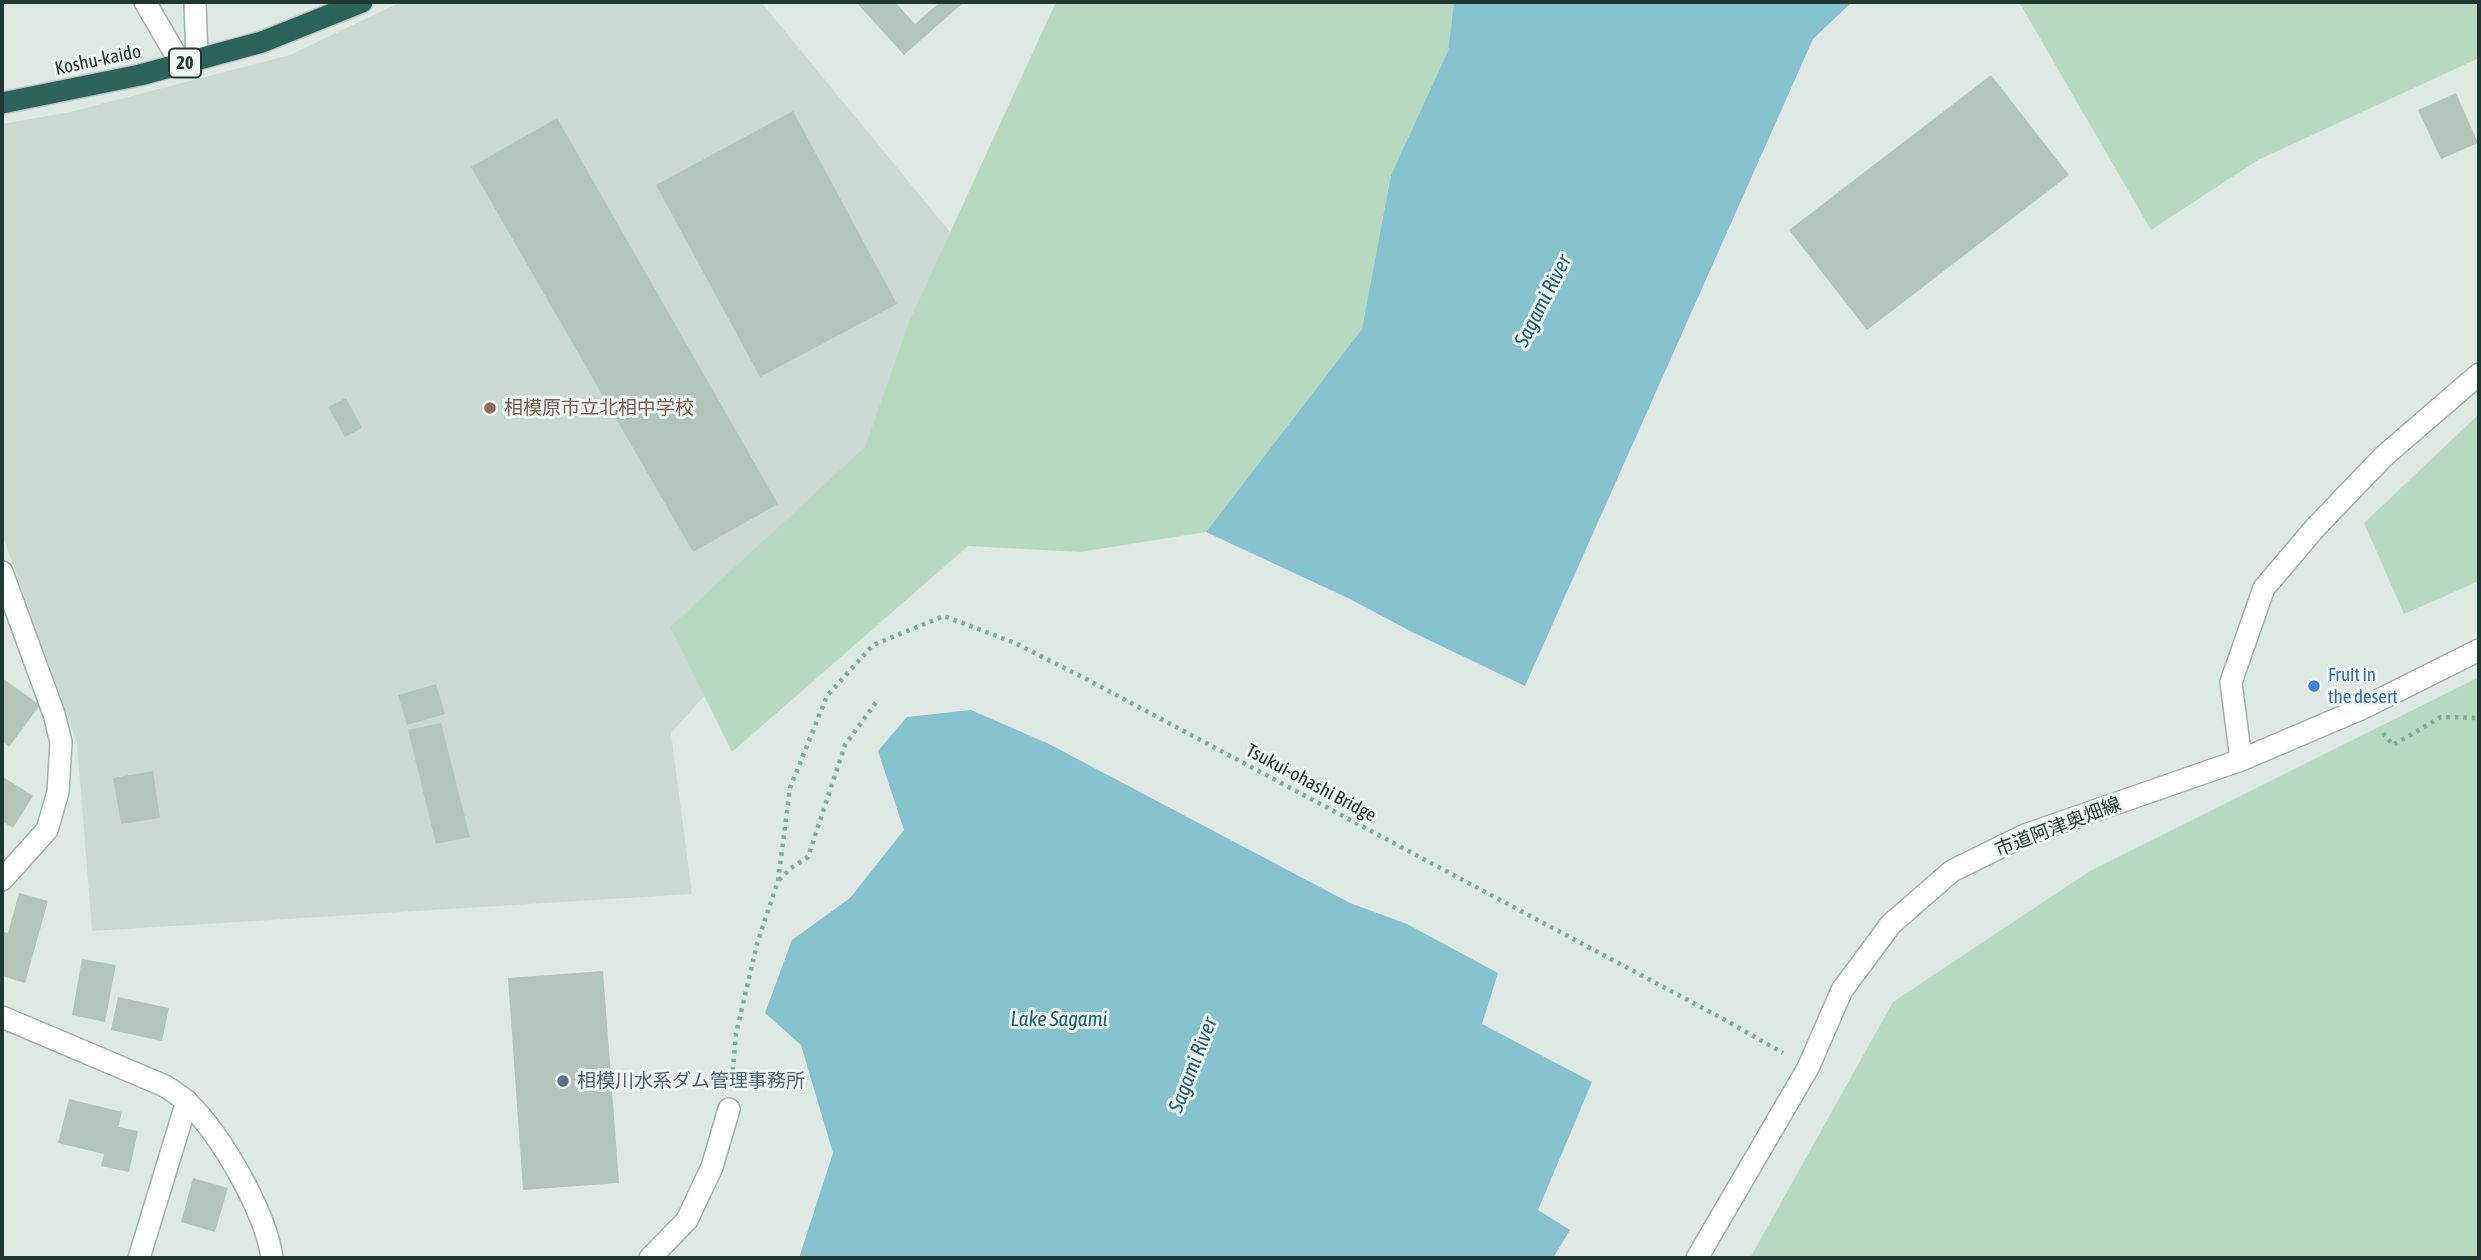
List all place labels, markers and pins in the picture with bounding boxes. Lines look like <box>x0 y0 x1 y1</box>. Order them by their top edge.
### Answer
place label: 相模原市立北相中学校 <box>504 397 694 419</box>
marker: 相模原市立北相中学校 <box>482 400 498 416</box>
place label: Fruit in the desert <box>2328 664 2398 708</box>
marker: Fruit in the desert <box>2306 678 2322 694</box>
place label: 相模川水系ダム管理事務所 <box>577 1070 805 1092</box>
marker: 相模川水系ダム管理事務所 <box>555 1073 571 1089</box>

